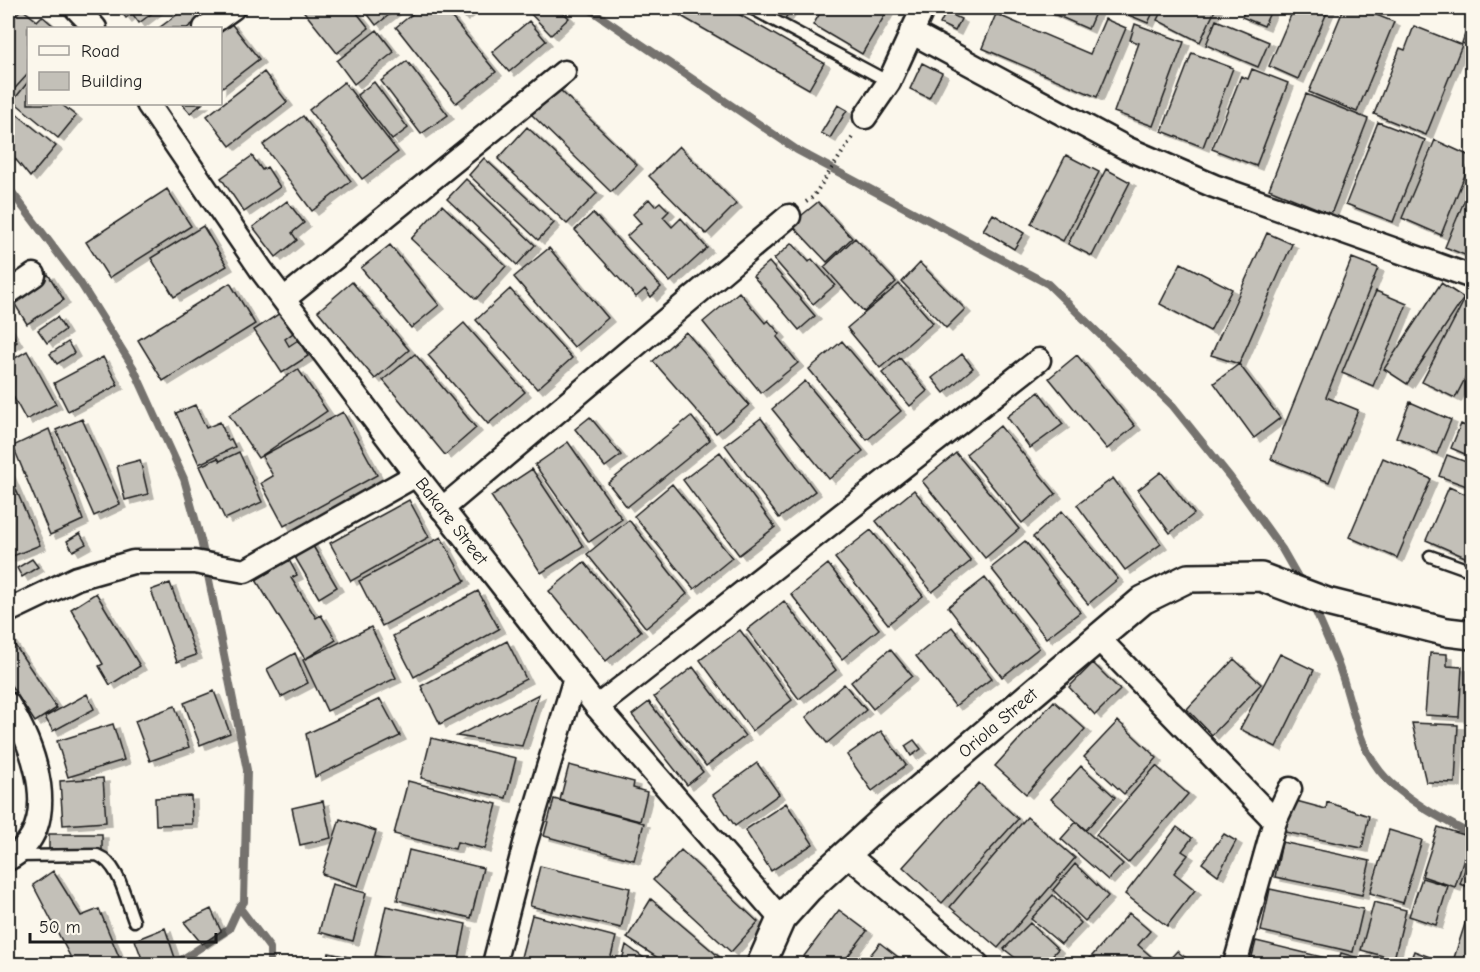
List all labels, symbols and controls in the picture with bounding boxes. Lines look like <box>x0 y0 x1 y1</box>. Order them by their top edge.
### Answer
legend <box>27 27 222 105</box>
text: Road <box>81 41 120 62</box>
text: Building <box>81 71 143 92</box>
street label: Bakare Street <box>411 473 493 570</box>
street label: Oriola Street <box>955 683 1043 762</box>
scale bar <box>30 906 216 944</box>
text: 50 m <box>39 917 81 938</box>

